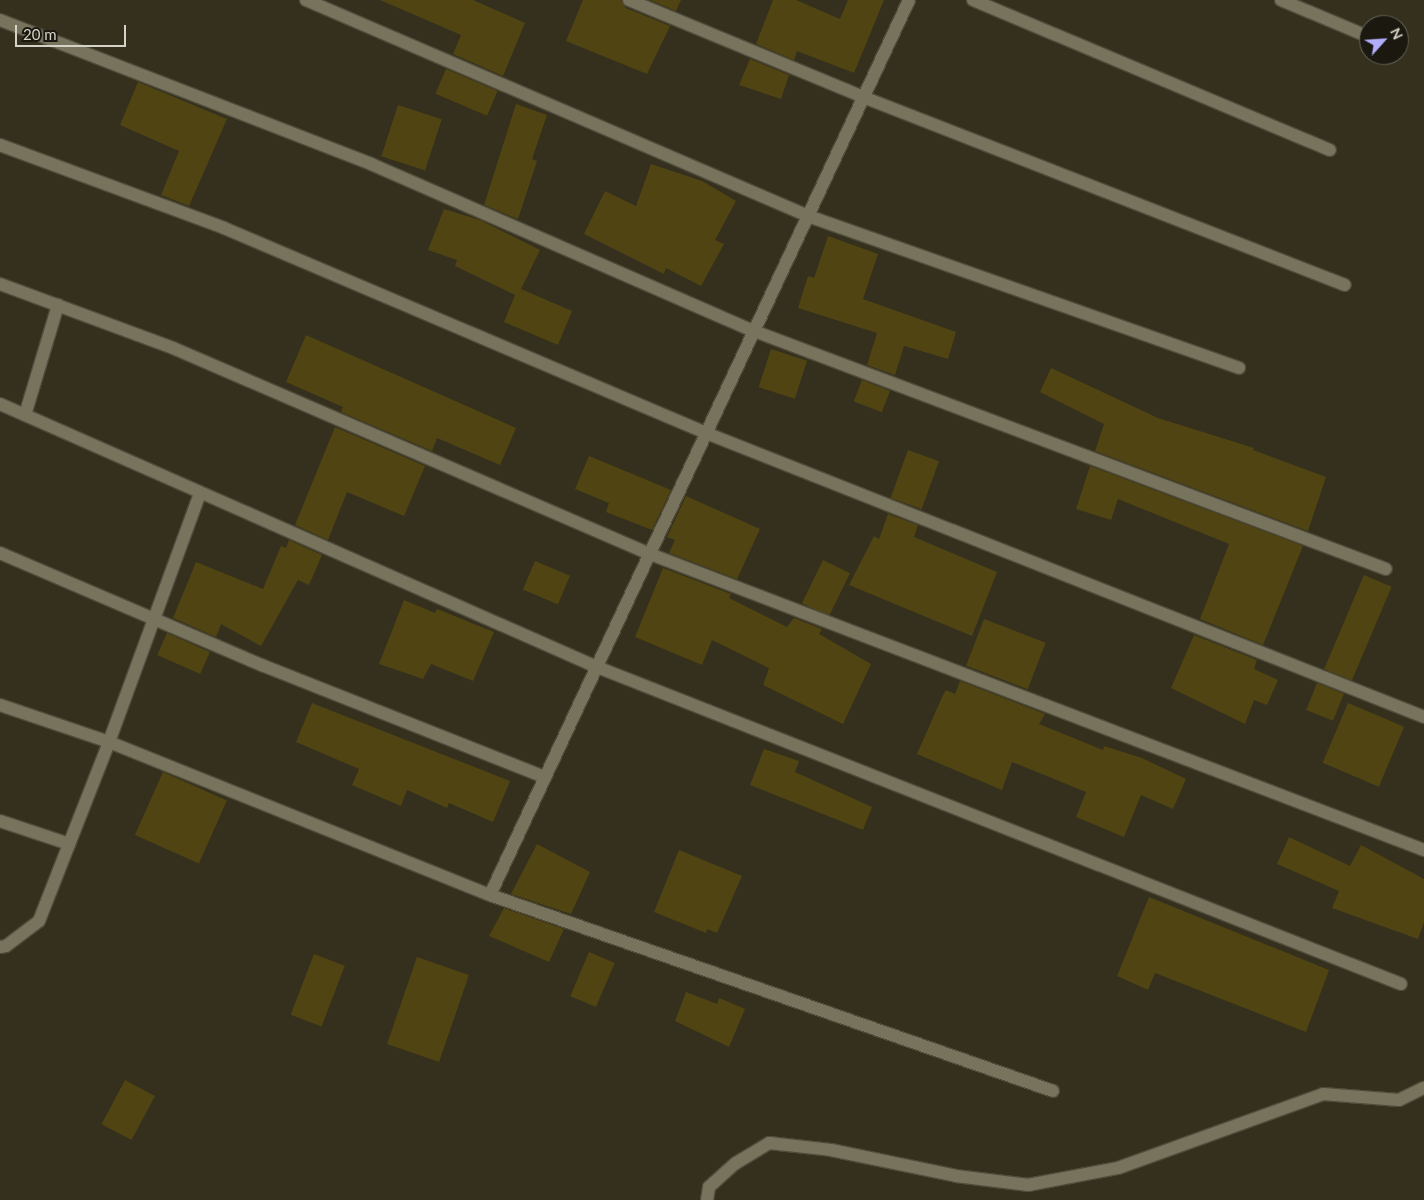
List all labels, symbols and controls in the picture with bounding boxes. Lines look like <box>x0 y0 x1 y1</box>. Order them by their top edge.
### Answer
scale bar <box>18 15 129 47</box>
north arrow <box>1359 15 1409 65</box>
text: 20 m <box>23 25 57 43</box>
text: N <box>1387 25 1407 42</box>

